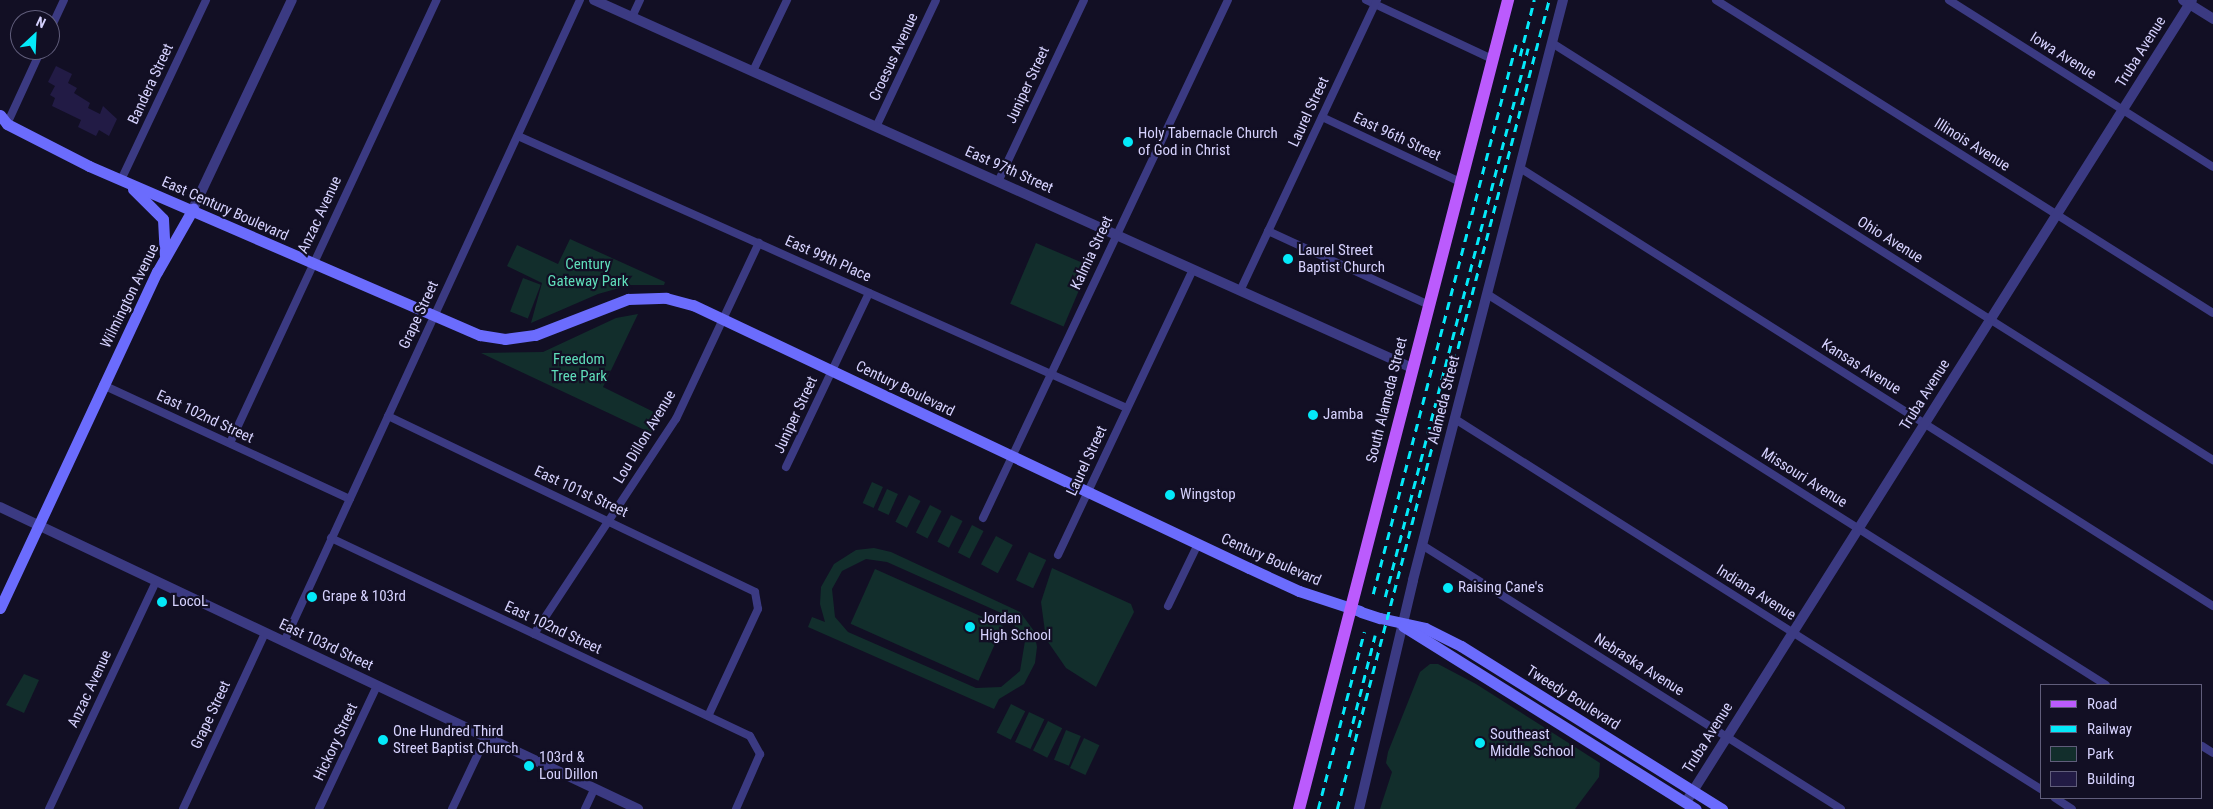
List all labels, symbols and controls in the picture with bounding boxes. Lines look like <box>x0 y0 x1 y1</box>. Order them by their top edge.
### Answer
north arrow <box>10 10 60 60</box>
street label: Croesus Avenue <box>866 10 922 104</box>
text: N <box>34 13 48 31</box>
street label: Truba Avenue <box>2112 13 2170 91</box>
street label: Iowa Avenue <box>2026 29 2100 83</box>
street label: Bandera Street <box>124 41 178 127</box>
street label: Juniper Street <box>1002 44 1054 126</box>
street label: Laurel Street <box>1285 74 1333 150</box>
street label: East 96th Street <box>1350 109 1444 165</box>
street label: Illinois Avenue <box>1931 115 2013 175</box>
place label: Holy Tabernacle Church of God in Christ <box>1138 124 1278 159</box>
marker: Holy Tabernacle Church of God in Christ <box>1122 136 1134 148</box>
street label: East 97th Street <box>962 143 1056 197</box>
street label: East Century Boulevard <box>159 173 291 245</box>
street label: Anzac Avenue <box>294 173 346 257</box>
street label: Kalmia Street <box>1067 213 1117 293</box>
street label: Ohio Avenue <box>1854 213 1926 267</box>
street label: East 99th Place <box>782 232 874 286</box>
street label: Wilmington Avenue <box>97 241 163 351</box>
place label: Laurel Street Baptist Church <box>1298 241 1385 276</box>
marker: Laurel Street Baptist Church <box>1282 253 1294 265</box>
park label: Century Gateway Park <box>548 255 628 290</box>
street label: Grape Street <box>395 278 443 352</box>
street label: South Alameda Street <box>1363 335 1411 465</box>
street label: Kansas Avenue <box>1818 335 1904 399</box>
park label: Freedom Tree Park <box>551 350 607 385</box>
street label: Alameda Street <box>1424 354 1464 446</box>
street label: Truba Avenue <box>1896 356 1954 434</box>
street label: Century Boulevard <box>853 357 957 421</box>
street label: Juniper Street <box>770 374 822 456</box>
street label: East 102nd Street <box>154 387 256 447</box>
street label: Lou Dillon Avenue <box>610 387 680 487</box>
place label: Jamba <box>1323 406 1363 424</box>
marker: Jamba <box>1307 409 1319 421</box>
street label: Laurel Street <box>1063 423 1111 499</box>
street label: Missouri Avenue <box>1758 444 1850 512</box>
street label: East 101st Street <box>531 462 631 522</box>
place label: Wingstop <box>1180 486 1236 504</box>
marker: Wingstop <box>1164 489 1176 501</box>
street label: Century Boulevard <box>1218 530 1324 590</box>
street label: Indiana Avenue <box>1713 561 1799 625</box>
place label: Raising Cane's <box>1458 579 1544 597</box>
marker: Raising Cane's <box>1442 582 1454 594</box>
place label: Grape & 103rd <box>322 588 406 606</box>
marker: Grape & 103rd <box>306 591 318 603</box>
place label: LocoL <box>172 593 208 611</box>
marker: LocoL <box>156 596 168 608</box>
street label: East 102nd Street <box>502 598 604 658</box>
place label: Jordan High School <box>980 609 1051 644</box>
street label: East 103rd Street <box>276 615 376 675</box>
marker: Jordan High School <box>964 621 976 633</box>
street label: Nebraska Avenue <box>1591 630 1687 700</box>
street label: Anzac Avenue <box>64 647 116 731</box>
street label: Tweedy Boulevard <box>1523 662 1623 734</box>
street label: Grape Street <box>187 678 235 752</box>
legend <box>2040 684 2203 799</box>
text: Road <box>2087 695 2117 713</box>
street label: Truba Avenue <box>1679 699 1737 777</box>
street label: Hickory Street <box>310 700 362 784</box>
text: Railway <box>2087 720 2132 738</box>
place label: One Hundred Third Street Baptist Church <box>393 722 519 757</box>
place label: Southeast Middle School <box>1490 725 1574 760</box>
marker: One Hundred Third Street Baptist Church <box>377 734 389 746</box>
marker: Southeast Middle School <box>1474 737 1486 749</box>
text: Park <box>2087 745 2114 763</box>
place label: 103rd & Lou Dillon <box>539 748 598 783</box>
marker: 103rd & Lou Dillon <box>523 760 535 772</box>
text: Building <box>2087 770 2135 788</box>

